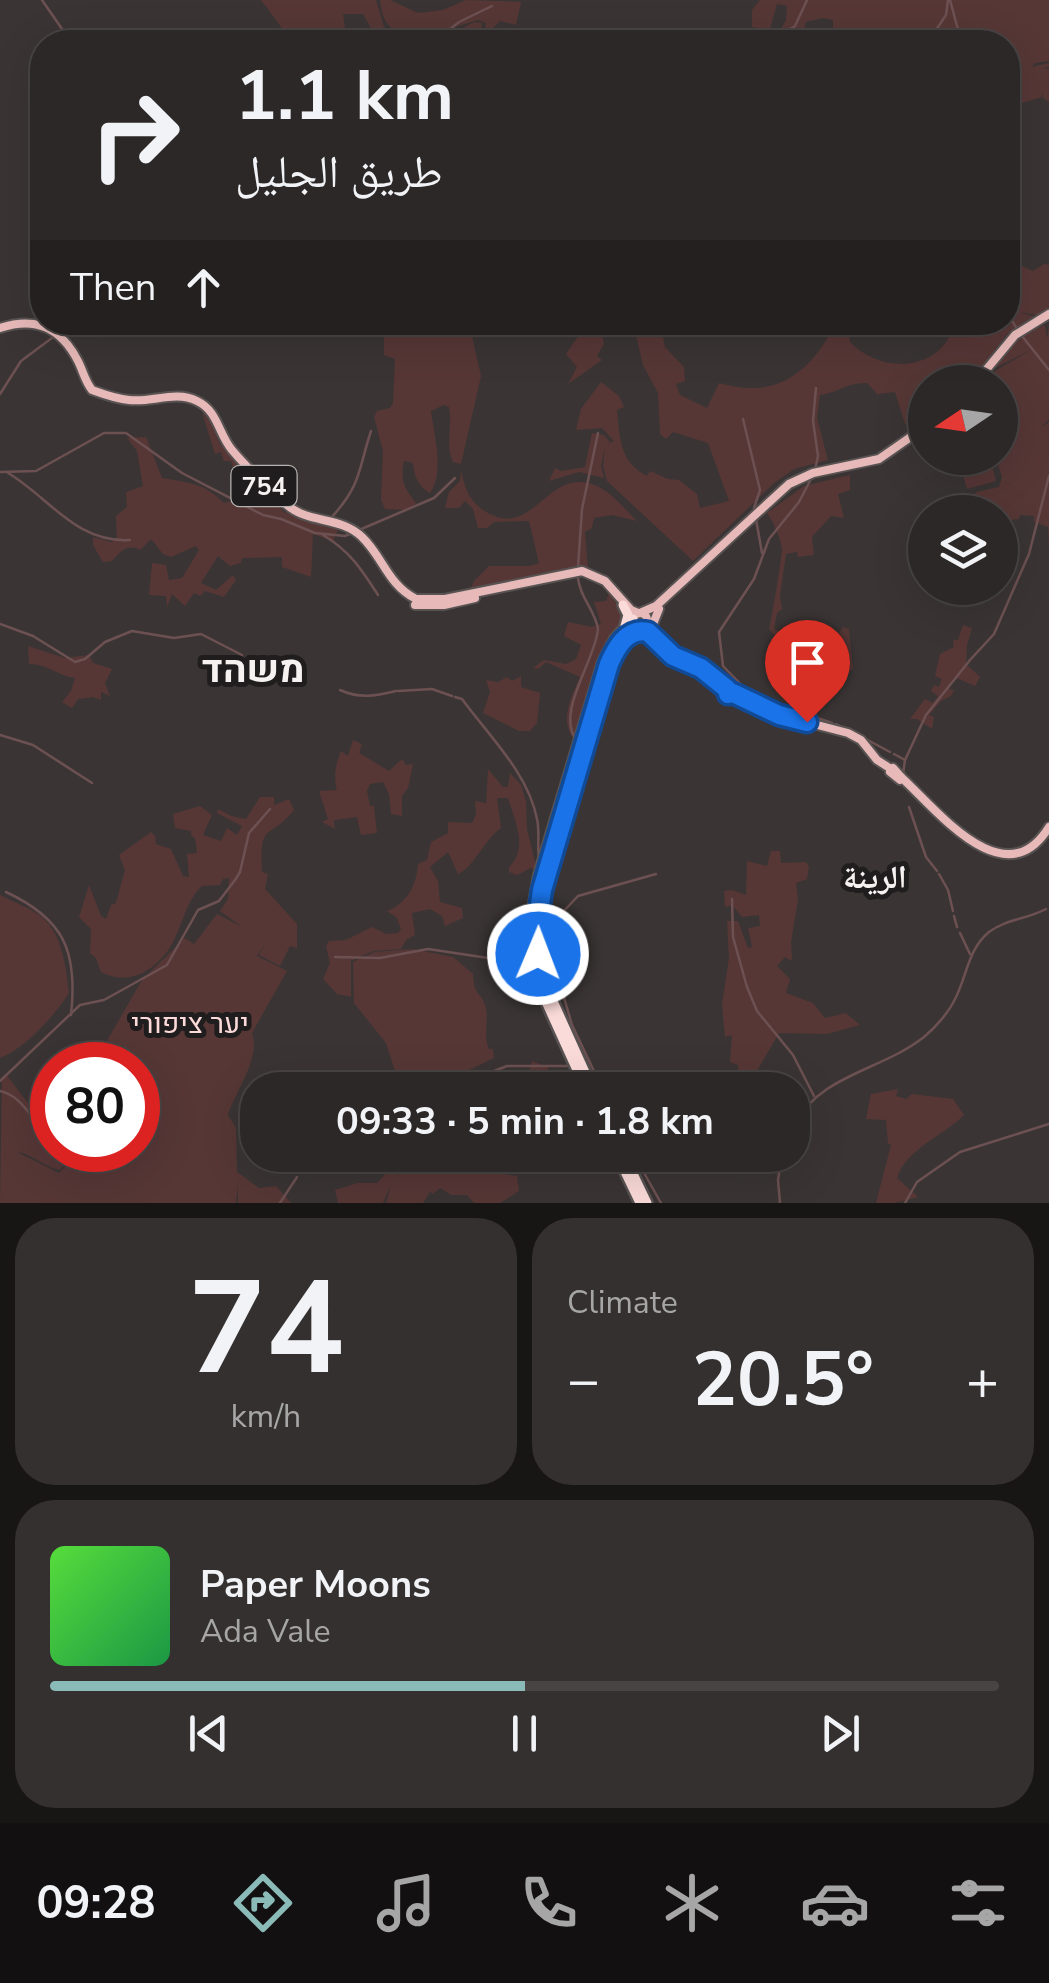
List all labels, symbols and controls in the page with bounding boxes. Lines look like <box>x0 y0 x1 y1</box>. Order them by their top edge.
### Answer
text: 1.1 km <box>235 48 454 144</box>
icon: right <box>70 70 200 200</box>
text: طريق الجليل <box>235 142 443 203</box>
icon: ahead <box>176 260 231 315</box>
text: Then <box>70 262 156 313</box>
north arrow <box>908 365 1018 475</box>
map controls <box>908 365 1018 605</box>
road number: 754 <box>232 466 296 506</box>
button: layers <box>908 495 1018 605</box>
pin <box>765 620 850 723</box>
icon: arrive <box>780 635 835 690</box>
district label: משהד <box>202 644 304 695</box>
district label: الرينة <box>843 856 907 899</box>
position arrow <box>486 902 590 1006</box>
park label: יער ציפורי <box>131 1005 249 1043</box>
speed limit sign: 80 <box>30 1042 160 1172</box>
text: 09:33 · 5 min · 1.8 km <box>336 1096 714 1147</box>
text: 74 <box>188 1241 344 1418</box>
text: Climate <box>567 1281 678 1324</box>
text: 20.5° <box>692 1329 874 1431</box>
text: − <box>567 1343 600 1418</box>
text: + <box>966 1343 999 1418</box>
text: km/h <box>231 1395 301 1438</box>
text: Paper Moons <box>200 1559 431 1610</box>
text: Ada Vale <box>200 1610 331 1653</box>
icon: previous <box>181 1706 236 1761</box>
icon: pause <box>497 1706 552 1761</box>
icon: next <box>813 1706 868 1761</box>
icon: directions <box>228 1868 298 1938</box>
icon: music <box>371 1868 441 1938</box>
icon: phone <box>514 1868 584 1938</box>
icon: climate <box>657 1868 727 1938</box>
icon: car <box>800 1868 870 1938</box>
icon: filters <box>943 1868 1013 1938</box>
text: 09:28 <box>36 1873 156 1934</box>

